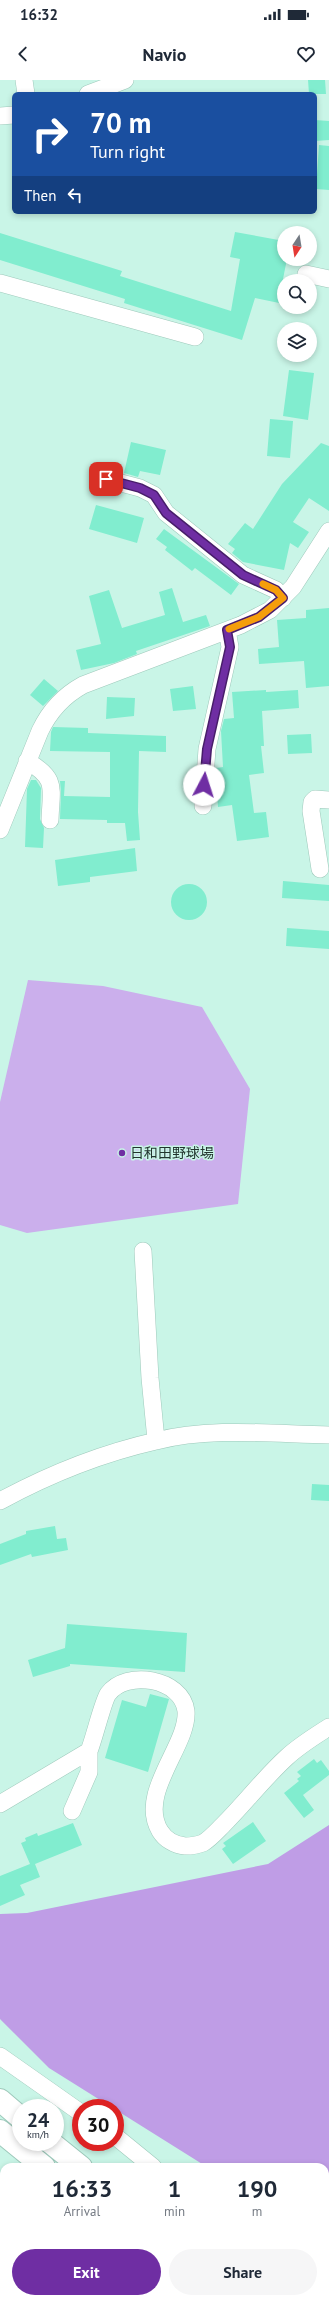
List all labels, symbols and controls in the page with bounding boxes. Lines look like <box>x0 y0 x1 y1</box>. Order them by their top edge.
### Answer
text: 16:32 <box>20 5 58 24</box>
icon: back <box>12 43 34 65</box>
text: Navio <box>143 43 186 66</box>
icon: heart <box>295 43 317 65</box>
text: 70 m <box>90 104 151 141</box>
icon: right <box>24 108 76 160</box>
text: Turn right <box>90 140 165 163</box>
icon: left <box>64 184 86 206</box>
text: Then <box>24 186 56 205</box>
north arrow <box>277 226 317 266</box>
map controls <box>277 226 317 362</box>
button: search <box>277 274 317 314</box>
button: layers <box>277 322 317 362</box>
pin <box>89 462 123 496</box>
icon: arrive <box>95 468 117 490</box>
position arrow <box>183 764 225 806</box>
place label: 日和田野球場 <box>130 1144 214 1162</box>
marker: 日和田野球場 <box>117 1148 127 1158</box>
speed limit sign: 30 <box>72 2099 124 2151</box>
text: 24 <box>27 2107 49 2133</box>
text: km/h <box>27 2128 49 2141</box>
text: 16:33 <box>52 2173 112 2204</box>
text: 1 <box>168 2173 181 2204</box>
text: 190 <box>237 2173 277 2204</box>
text: Arrival <box>64 2203 100 2220</box>
text: min <box>164 2203 185 2220</box>
text: m <box>252 2203 262 2220</box>
button: Exit <box>12 2249 161 2295</box>
button: Share <box>169 2249 317 2295</box>

